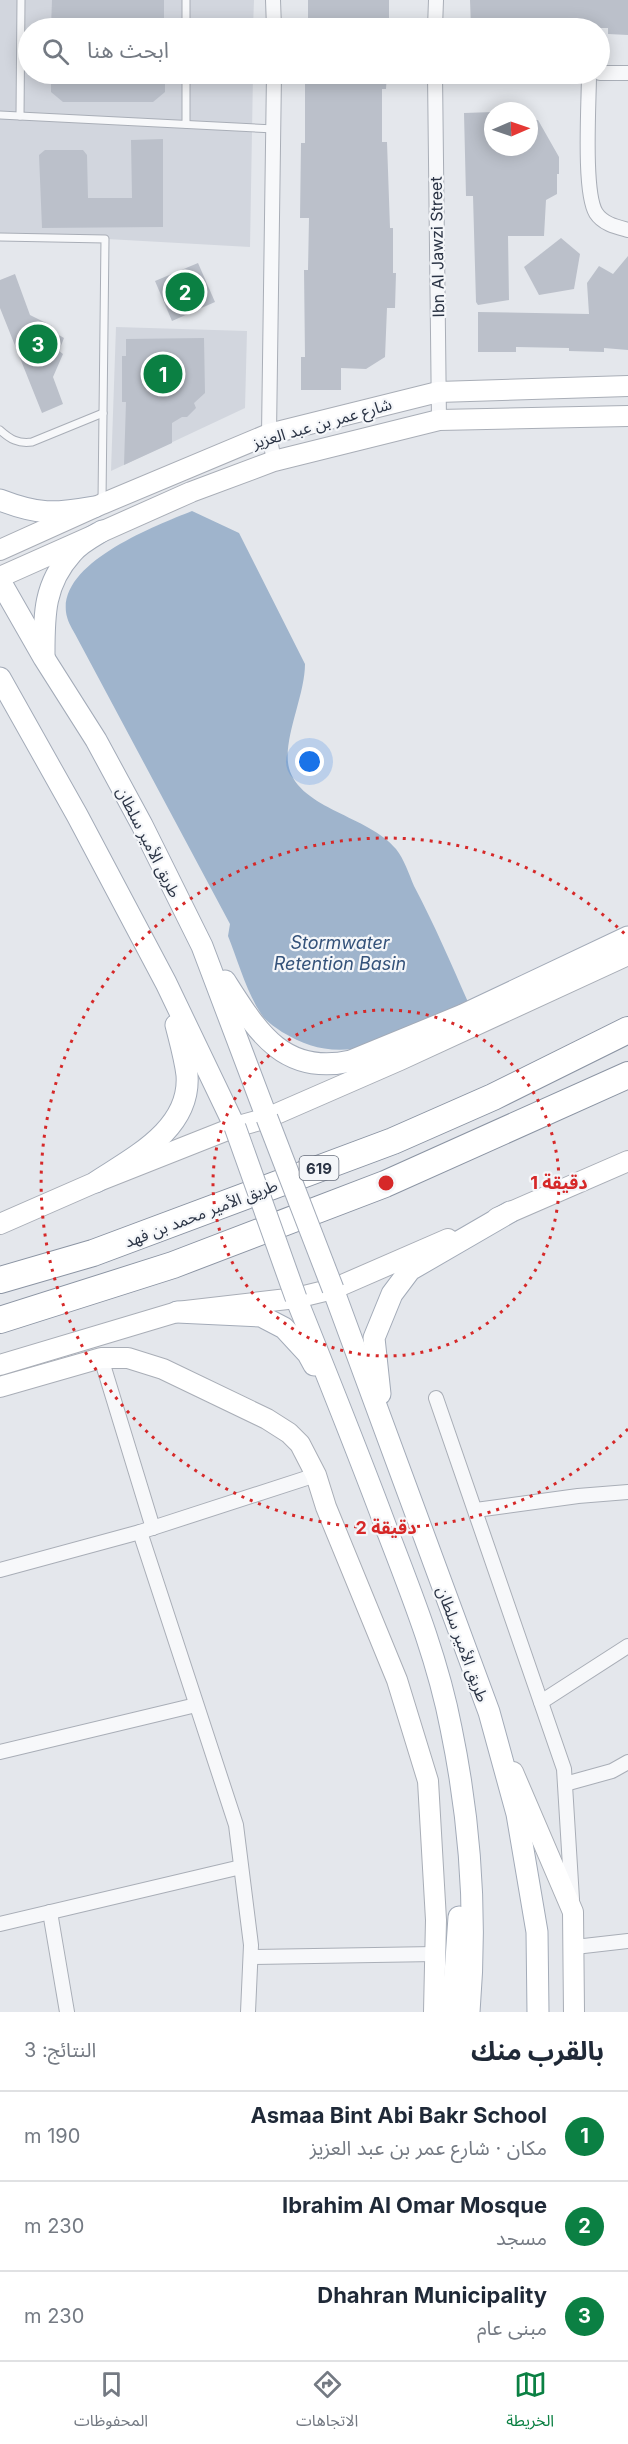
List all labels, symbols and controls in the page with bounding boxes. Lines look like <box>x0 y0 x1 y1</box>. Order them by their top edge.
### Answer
search box <box>18 18 610 84</box>
icon: search <box>39 35 72 68</box>
text: ابحث هنا <box>87 37 169 63</box>
north arrow <box>484 102 538 156</box>
street label: Ibn Al Jawzi Street <box>426 176 448 318</box>
pin: 2 <box>166 270 204 314</box>
pin: 3 <box>18 322 57 366</box>
pin: 1 <box>144 352 182 397</box>
street label: شارع عمر بن عبد العزيز <box>249 394 395 456</box>
your location <box>295 747 324 776</box>
street label: طريق الأمير سلطان <box>112 783 186 901</box>
water label: Stormwater Retention Basin <box>274 932 406 974</box>
road number: 619 <box>300 1156 338 1180</box>
text: 1 دقيقة <box>530 1172 588 1193</box>
centre of rings <box>376 1173 396 1193</box>
street label: طريق الأمير محمد بن فهد <box>122 1175 281 1252</box>
text: 2 دقيقة <box>356 1517 416 1538</box>
street label: طريق الأمير سلطان <box>432 1583 493 1705</box>
text: بالقرب منك <box>471 2035 604 2066</box>
text: النتائج: 3 <box>24 2038 96 2062</box>
text: Asmaa Bint Abi Bakr School <box>250 2102 547 2128</box>
text: 190 m <box>24 2124 80 2148</box>
text: 1 <box>580 2124 589 2148</box>
text: مكان · شارع عمر بن عبد العزيز <box>310 2136 547 2160</box>
text: Ibrahim Al Omar Mosque <box>282 2192 547 2218</box>
text: 230 m <box>24 2214 84 2238</box>
text: 2 <box>578 2214 591 2238</box>
text: مسجد <box>496 2226 547 2250</box>
text: Dhahran Municipality <box>317 2282 547 2308</box>
text: 230 m <box>24 2304 84 2328</box>
text: 3 <box>578 2304 591 2328</box>
text: مبنى عام <box>477 2316 547 2340</box>
tab: المحفوظات <box>74 2368 148 2438</box>
tab: الاتجاهات <box>296 2368 358 2438</box>
tab: الخريطة <box>506 2368 554 2438</box>

